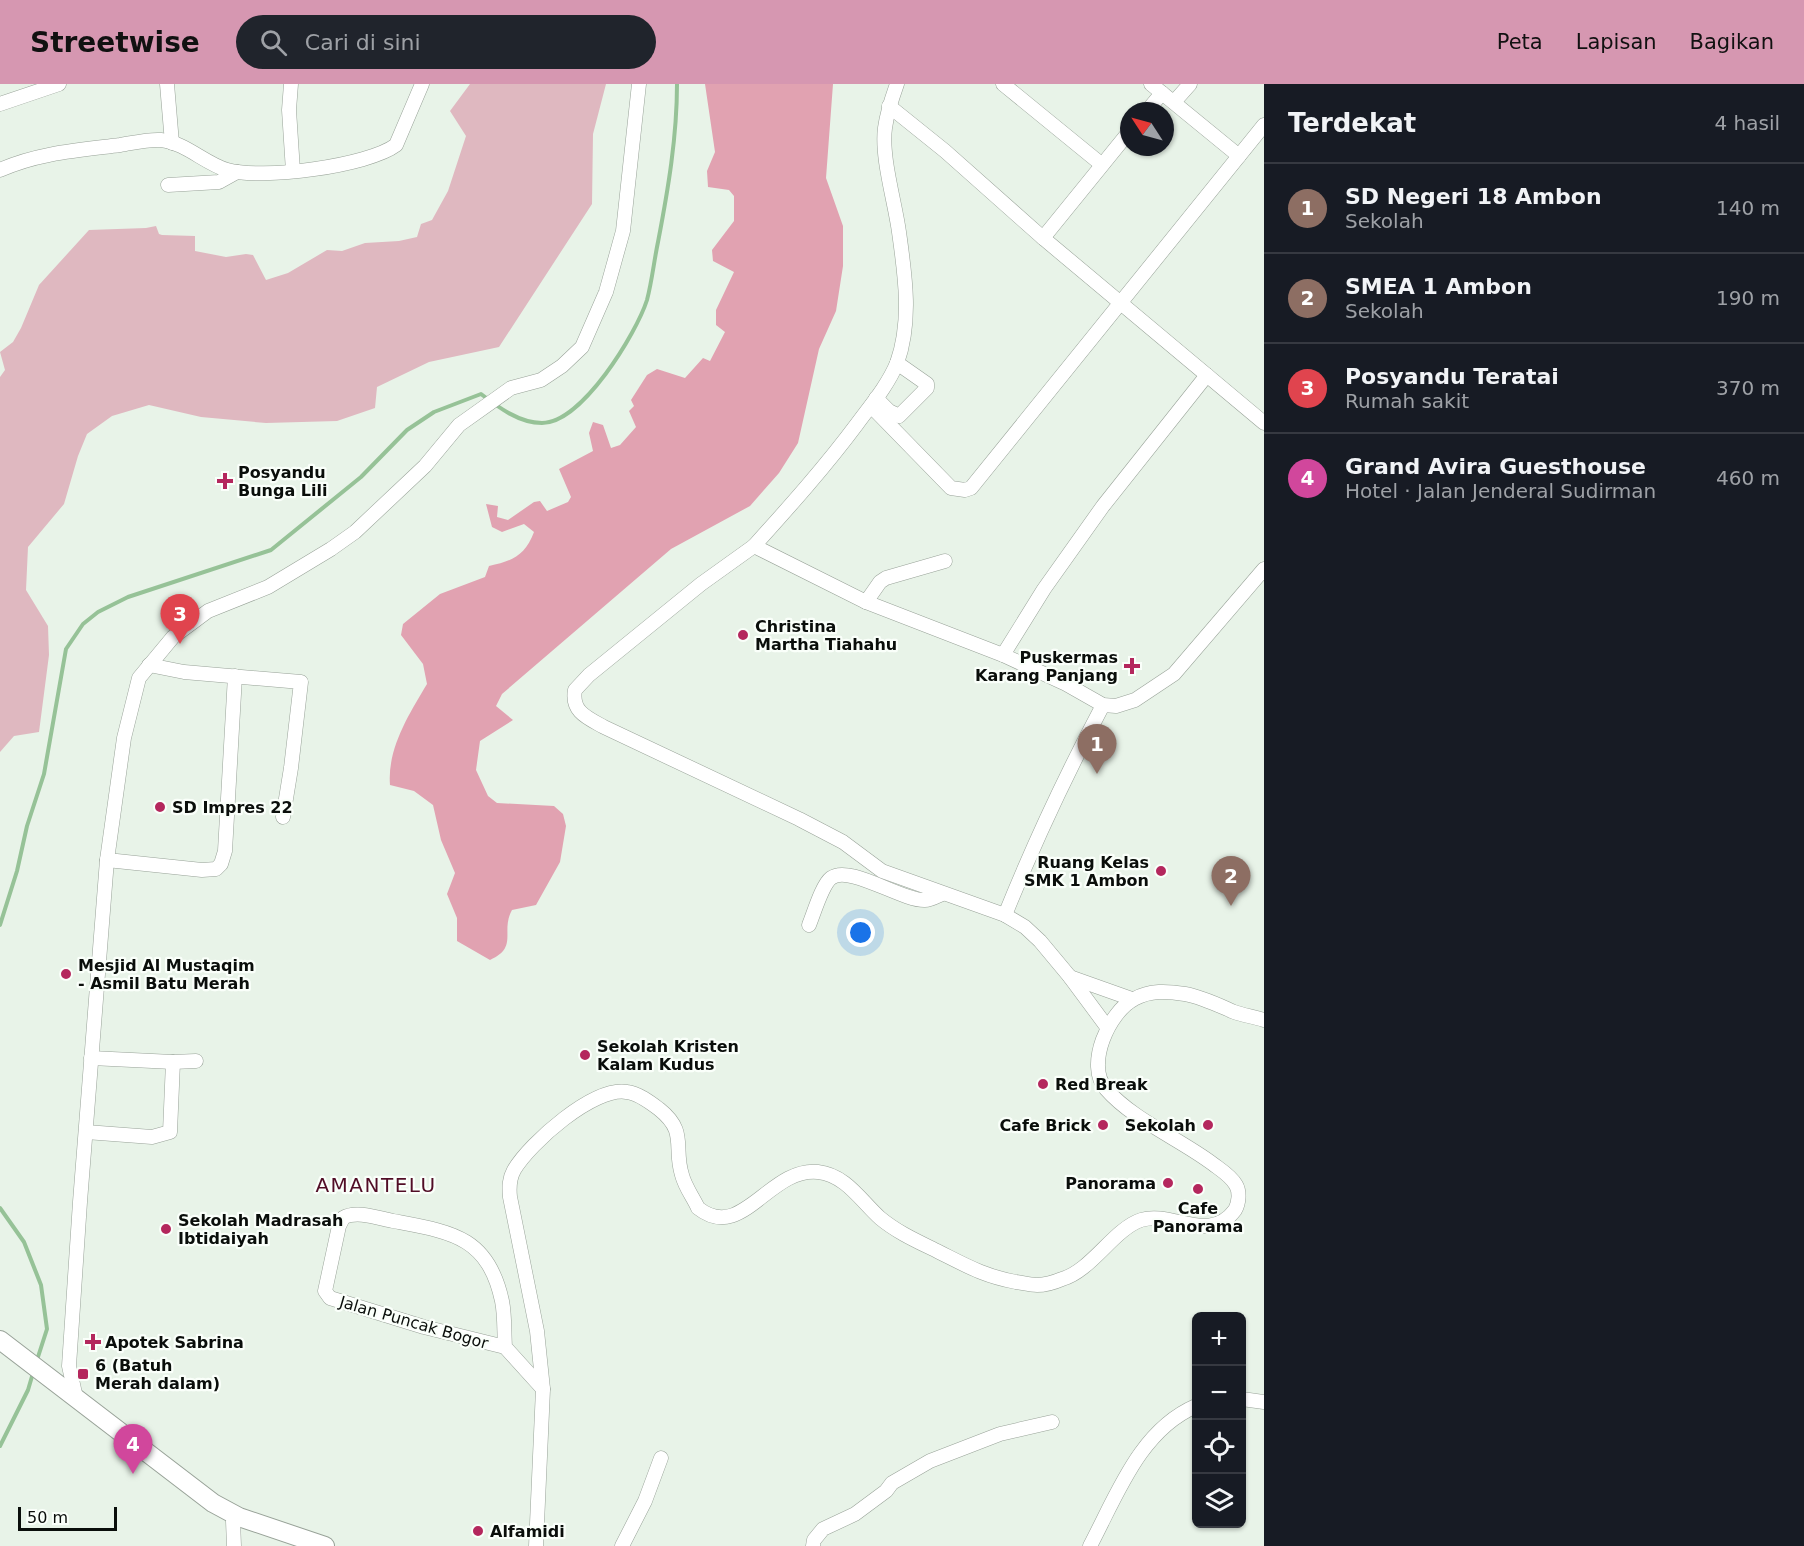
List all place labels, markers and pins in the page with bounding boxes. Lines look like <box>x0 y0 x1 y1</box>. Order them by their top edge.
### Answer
place label: Posyandu Bunga Lili <box>238 463 327 500</box>
marker: Posyandu Bunga Lili <box>216 472 234 490</box>
pin: 3 <box>160 594 200 644</box>
place label: Christina Martha Tiahahu <box>755 617 897 654</box>
marker: Christina Martha Tiahahu <box>736 628 750 642</box>
place label: Puskermas Karang Panjang <box>975 648 1118 685</box>
marker: Puskermas Karang Panjang <box>1123 657 1141 675</box>
pin: 1 <box>1078 724 1116 774</box>
place label: SD Impres 22 <box>172 798 293 817</box>
marker: SD Impres 22 <box>153 800 167 814</box>
place label: Ruang Kelas SMK 1 Ambon <box>1024 853 1149 890</box>
pin: 2 <box>1212 856 1250 906</box>
marker: Ruang Kelas SMK 1 Ambon <box>1154 864 1168 878</box>
place label: Mesjid Al Mustaqim - Asmil Batu Merah <box>78 956 255 993</box>
marker: Mesjid Al Mustaqim - Asmil Batu Merah <box>59 967 73 981</box>
place label: Sekolah Kristen Kalam Kudus <box>597 1037 739 1074</box>
marker: Sekolah Kristen Kalam Kudus <box>578 1048 592 1062</box>
place label: Red Break <box>1055 1075 1148 1094</box>
marker: Red Break <box>1036 1077 1050 1091</box>
place label: Cafe Brick <box>999 1116 1091 1135</box>
place label: Sekolah <box>1125 1116 1196 1135</box>
marker: Cafe Brick <box>1096 1118 1110 1132</box>
marker: Sekolah <box>1201 1118 1215 1132</box>
place label: Panorama <box>1065 1174 1156 1193</box>
marker: Panorama <box>1161 1176 1175 1190</box>
marker: Cafe Panorama <box>1191 1182 1205 1196</box>
place label: Cafe Panorama <box>1153 1199 1243 1236</box>
place label: Sekolah Madrasah Ibtidaiyah <box>178 1211 343 1248</box>
marker: Sekolah Madrasah Ibtidaiyah <box>159 1222 173 1236</box>
place label: Apotek Sabrina <box>105 1333 244 1352</box>
marker: Apotek Sabrina <box>86 1335 100 1349</box>
place label: 6 (Batuh Merah dalam) <box>95 1356 220 1393</box>
marker: 6 (Batuh Merah dalam) <box>76 1367 90 1381</box>
pin: 4 <box>114 1424 152 1474</box>
place label: Alfamidi <box>490 1522 565 1541</box>
marker: Alfamidi <box>471 1524 485 1538</box>

